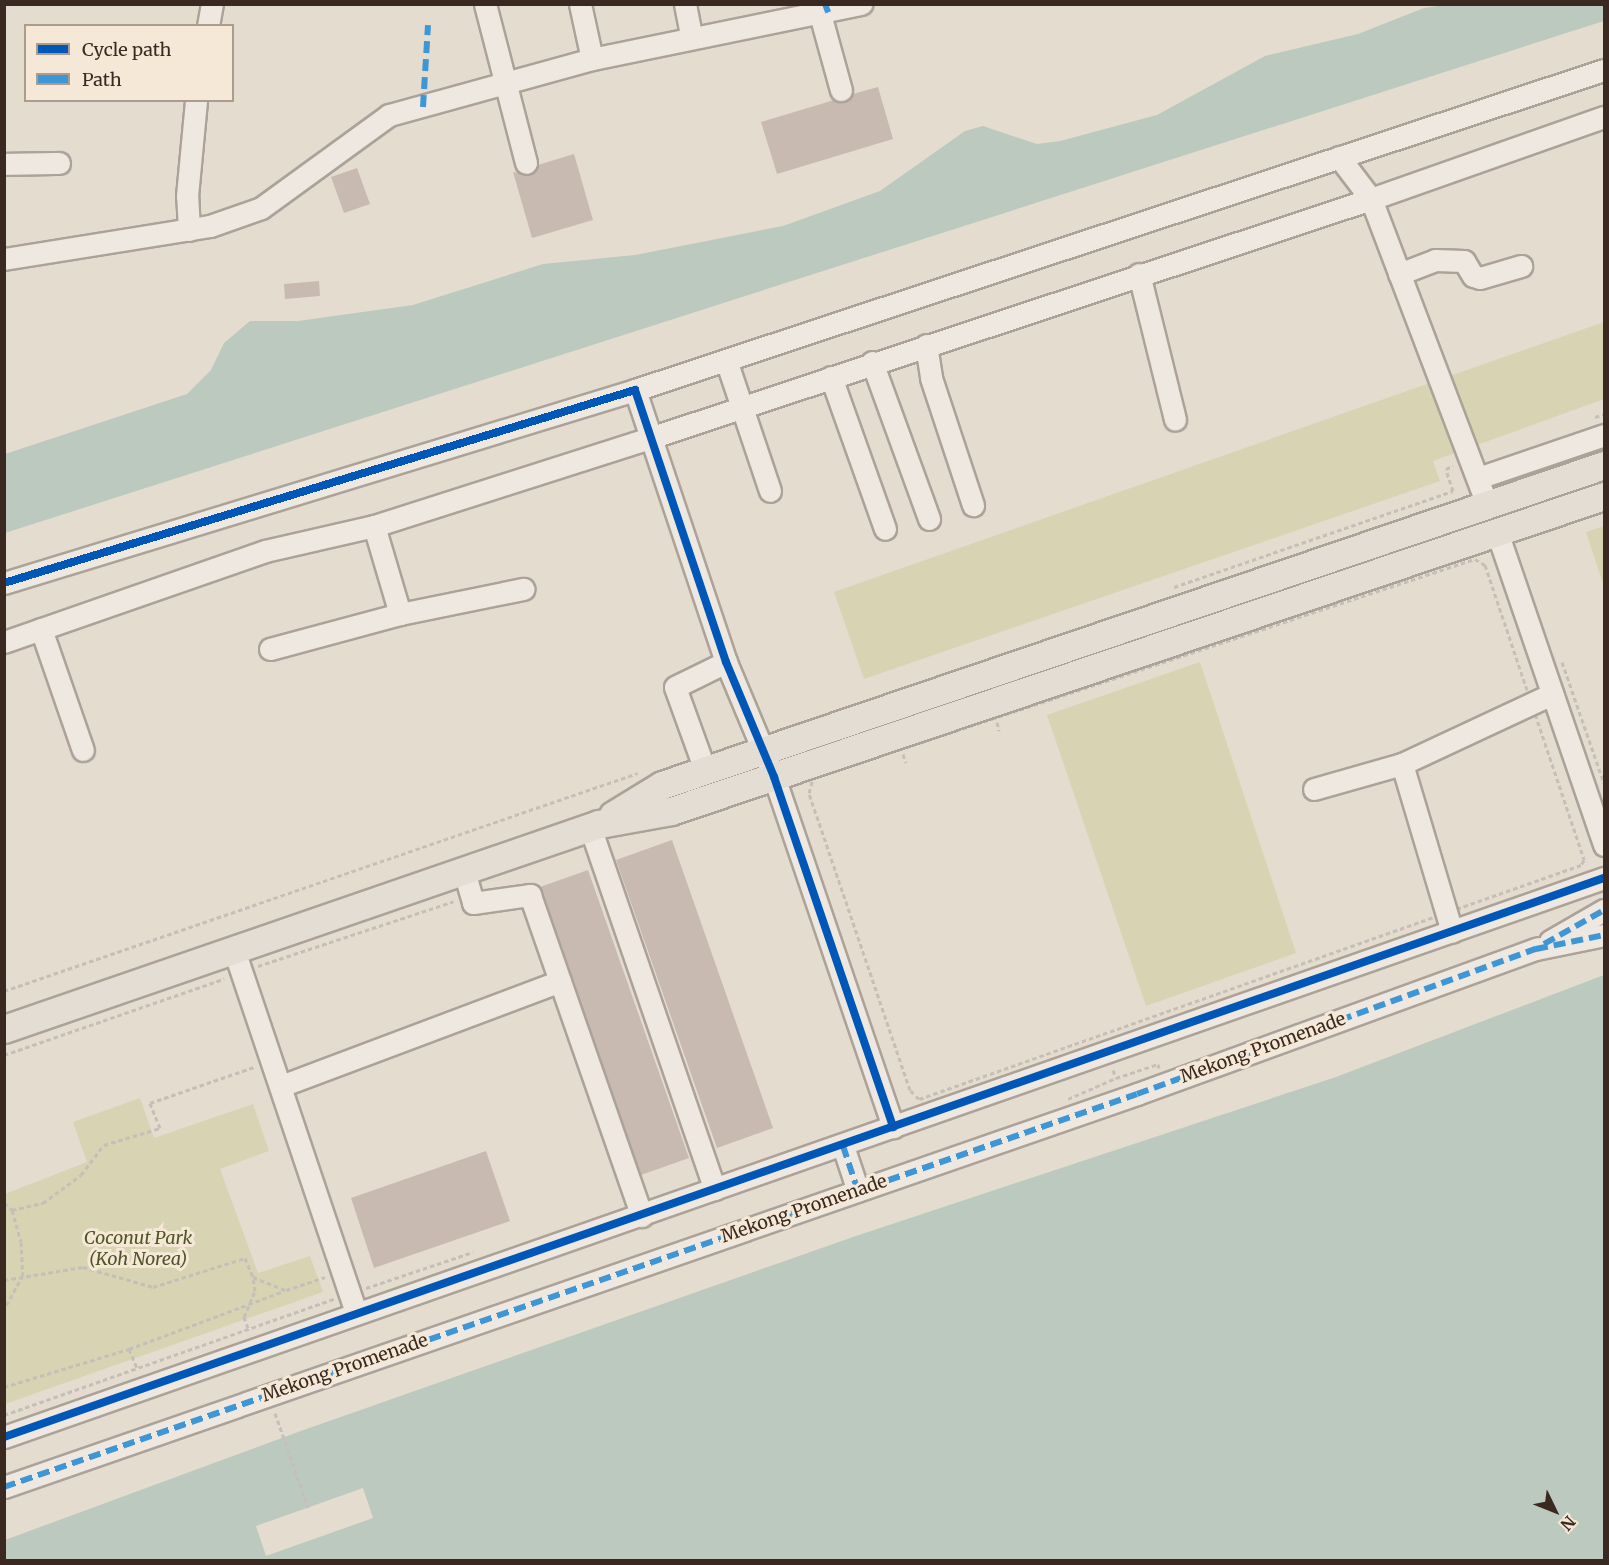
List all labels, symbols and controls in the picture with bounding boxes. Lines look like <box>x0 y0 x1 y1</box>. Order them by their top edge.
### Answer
legend <box>24 24 234 102</box>
text: Cycle path <box>82 38 171 61</box>
text: Path <box>82 68 122 91</box>
street label: Mekong Promenade <box>1177 1008 1349 1088</box>
street label: Mekong Promenade <box>718 1170 890 1248</box>
park label: Coconut Park (Koh Norea) <box>84 1228 192 1270</box>
street label: Mekong Promenade <box>259 1329 431 1407</box>
north arrow <box>1525 1481 1585 1541</box>
text: N <box>1557 1512 1580 1535</box>

